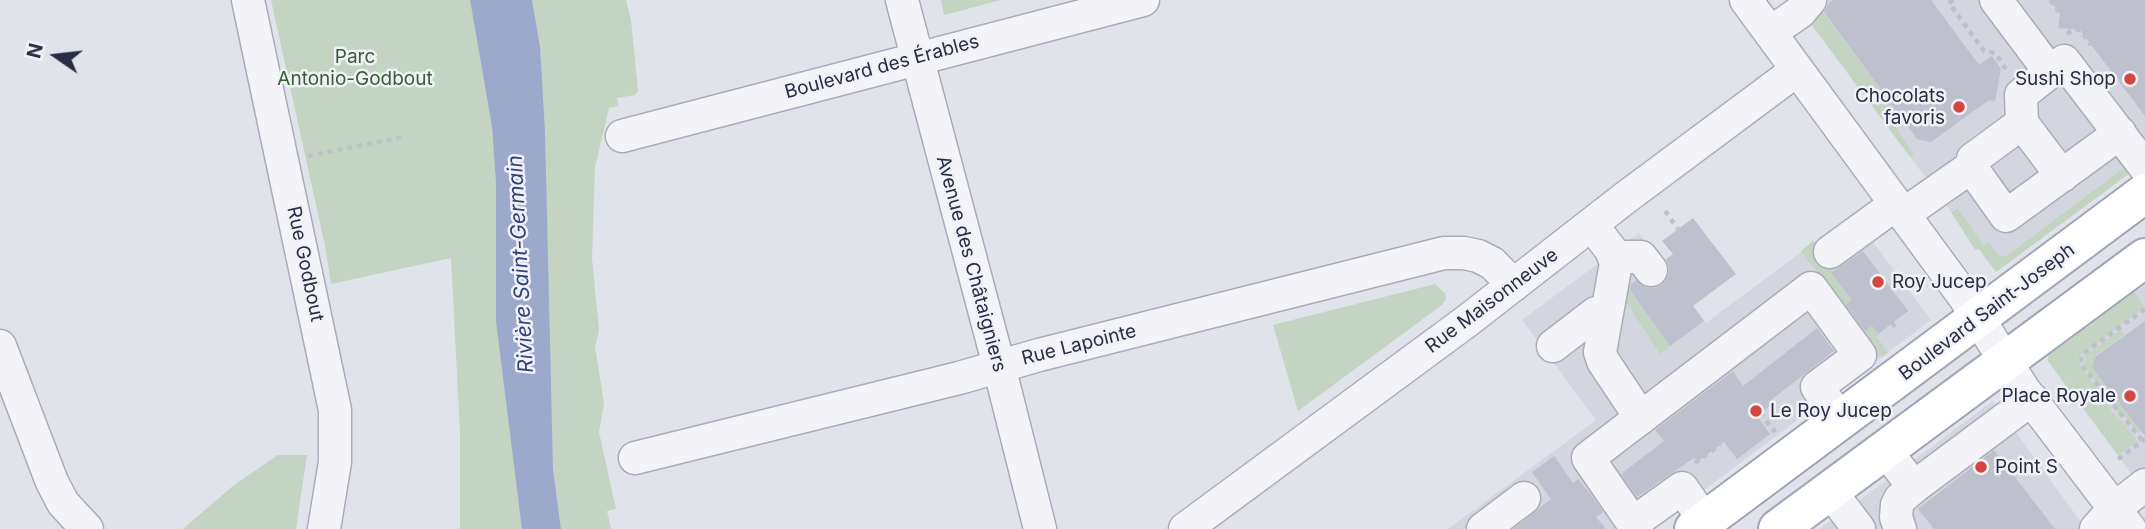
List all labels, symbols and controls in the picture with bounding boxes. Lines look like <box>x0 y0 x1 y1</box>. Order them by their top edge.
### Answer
north arrow <box>21 21 91 91</box>
street label: Boulevard des Érables <box>782 30 982 104</box>
text: N <box>22 41 48 61</box>
park label: Parc Antonio-Godbout <box>277 46 433 90</box>
place label: Sushi Shop <box>2015 68 2116 90</box>
marker: Sushi Shop <box>2122 71 2138 87</box>
place label: Chocolats favoris <box>1855 85 1945 129</box>
marker: Chocolats favoris <box>1951 99 1967 115</box>
street label: Avenue des Châtaigniers <box>931 153 1011 375</box>
water label: Rivière Saint-Germain <box>503 155 539 373</box>
street label: Rue Godbout <box>282 204 328 324</box>
street label: Boulevard Saint-Joseph <box>1895 238 2079 386</box>
street label: Rue Maisonneuve <box>1421 244 1563 358</box>
place label: Roy Jucep <box>1892 271 1987 293</box>
marker: Roy Jucep <box>1870 274 1886 290</box>
street label: Rue Lapointe <box>1019 320 1139 370</box>
place label: Place Royale <box>2001 385 2116 407</box>
marker: Place Royale <box>2122 388 2138 404</box>
place label: Le Roy Jucep <box>1770 400 1892 422</box>
marker: Le Roy Jucep <box>1748 403 1764 419</box>
place label: Point S <box>1995 456 2058 478</box>
marker: Point S <box>1973 459 1989 475</box>

